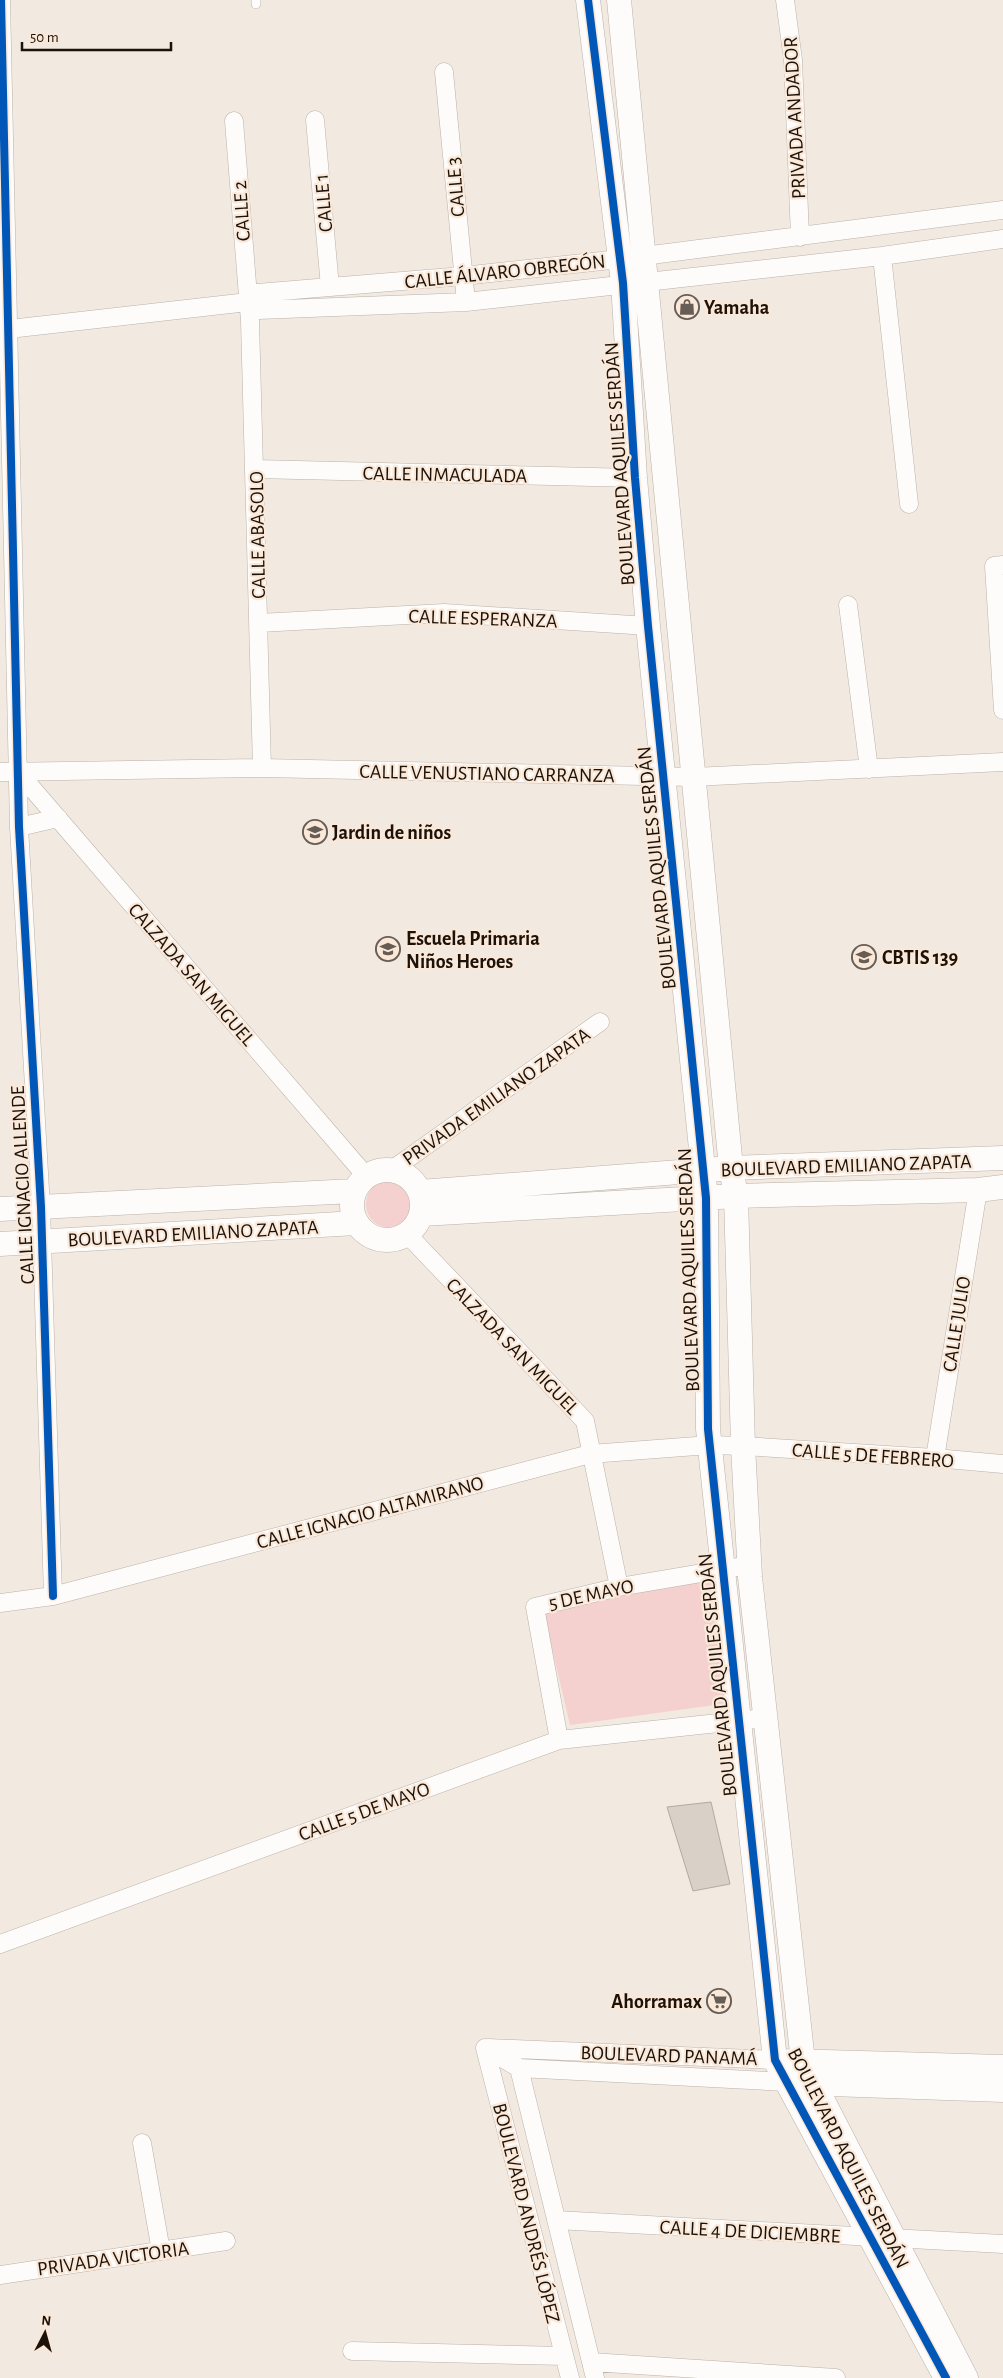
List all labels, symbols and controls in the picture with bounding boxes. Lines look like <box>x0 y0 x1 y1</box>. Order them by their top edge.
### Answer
scale bar <box>22 20 171 52</box>
text: 50 m <box>30 30 59 45</box>
street label: PRIVADA ANDADOR <box>781 36 809 200</box>
street label: CALLE 3 <box>443 156 469 218</box>
street label: CALLE 1 <box>311 173 337 233</box>
street label: CALLE 2 <box>230 180 254 242</box>
street label: CALLE ÁLVARO OBREGÓN <box>404 250 607 292</box>
shop icon: Yamaha <box>674 294 700 320</box>
place label: Yamaha <box>704 298 770 318</box>
street label: BOULEVARD AQUILES SERDÁN <box>601 341 638 587</box>
street label: CALLE INMACULADA <box>363 464 528 486</box>
street label: CALLE ABASOLO <box>247 471 269 599</box>
street label: CALLE ESPERANZA <box>408 606 558 632</box>
street label: BOULEVARD AQUILES SERDÁN <box>633 745 680 991</box>
street label: CALLE VENUSTIANO CARRANZA <box>359 762 615 786</box>
school or university icon: Jardin de niños <box>302 819 328 845</box>
place label: Jardin de niños <box>332 823 451 843</box>
street label: CALZADA SAN MIGUEL <box>124 900 259 1050</box>
place label: Escuela Primaria Niños Heroes <box>406 929 540 972</box>
school or university icon: Escuela Primaria Niños Heroes <box>375 936 401 962</box>
school or university icon: CBTIS 139 <box>851 944 877 970</box>
place label: CBTIS 139 <box>882 948 958 968</box>
street label: PRIVADA EMILIANO ZAPATA <box>399 1024 594 1169</box>
street label: CALLE IGNACIO ALLENDE <box>8 1085 38 1285</box>
street label: BOULEVARD AQUILES SERDÁN <box>674 1148 703 1392</box>
street label: BOULEVARD EMILIANO ZAPATA <box>720 1152 972 1180</box>
street label: BOULEVARD EMILIANO ZAPATA <box>67 1217 319 1251</box>
street label: CALZADA SAN MIGUEL <box>442 1275 583 1419</box>
street label: CALLE JULIO <box>940 1275 974 1373</box>
street label: CALLE 5 DE FEBRERO <box>791 1440 955 1472</box>
street label: CALLE IGNACIO ALTAMIRANO <box>255 1473 486 1553</box>
street label: BOULEVARD AQUILES SERDÁN <box>694 1552 741 1798</box>
street label: 5 DE MAYO <box>547 1576 636 1614</box>
street label: CALLE 5 DE MAYO <box>296 1779 433 1845</box>
supermarket icon: Ahorramax <box>706 1988 732 2014</box>
place label: Ahorramax <box>611 1992 703 2012</box>
street label: BOULEVARD PANAMÁ <box>580 2042 758 2069</box>
street label: BOULEVARD AQUILES SERDÁN <box>784 2045 913 2272</box>
street label: BOULEVARD ANDRÉS LÓPEZ <box>489 2101 564 2325</box>
street label: CALLE 4 DE DICIEMBRE <box>659 2217 841 2247</box>
street label: PRIVADA VICTORIA <box>36 2238 191 2280</box>
north arrow <box>20 2308 70 2358</box>
text: N <box>41 2314 52 2329</box>

